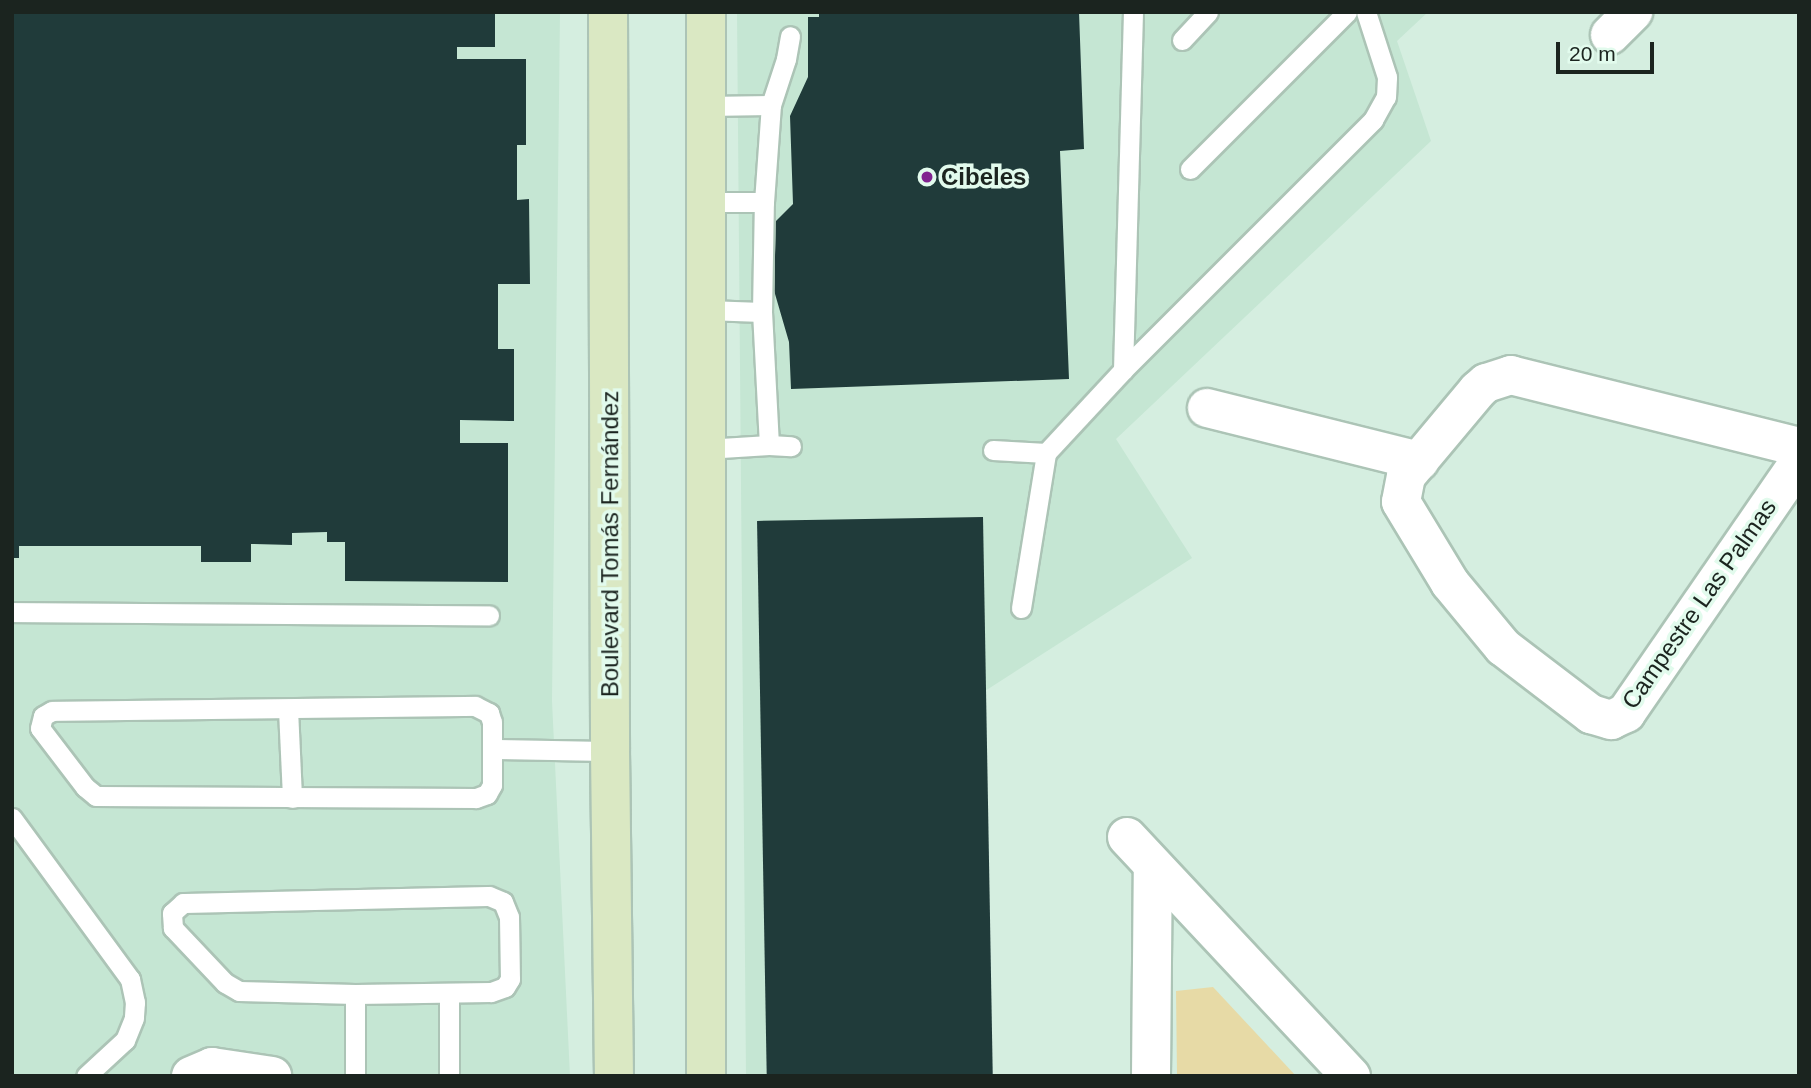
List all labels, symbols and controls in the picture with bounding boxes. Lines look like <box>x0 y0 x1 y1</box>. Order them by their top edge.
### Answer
scale bar <box>1559 28 1657 72</box>
text: 20 m <box>1569 42 1616 65</box>
place label: Cibeles <box>941 163 1026 191</box>
marker: Cibeles <box>919 169 935 185</box>
street label: Boulevard Tomás Fernández <box>596 391 624 697</box>
street label: Campestre Las Palmas <box>1616 494 1782 714</box>

